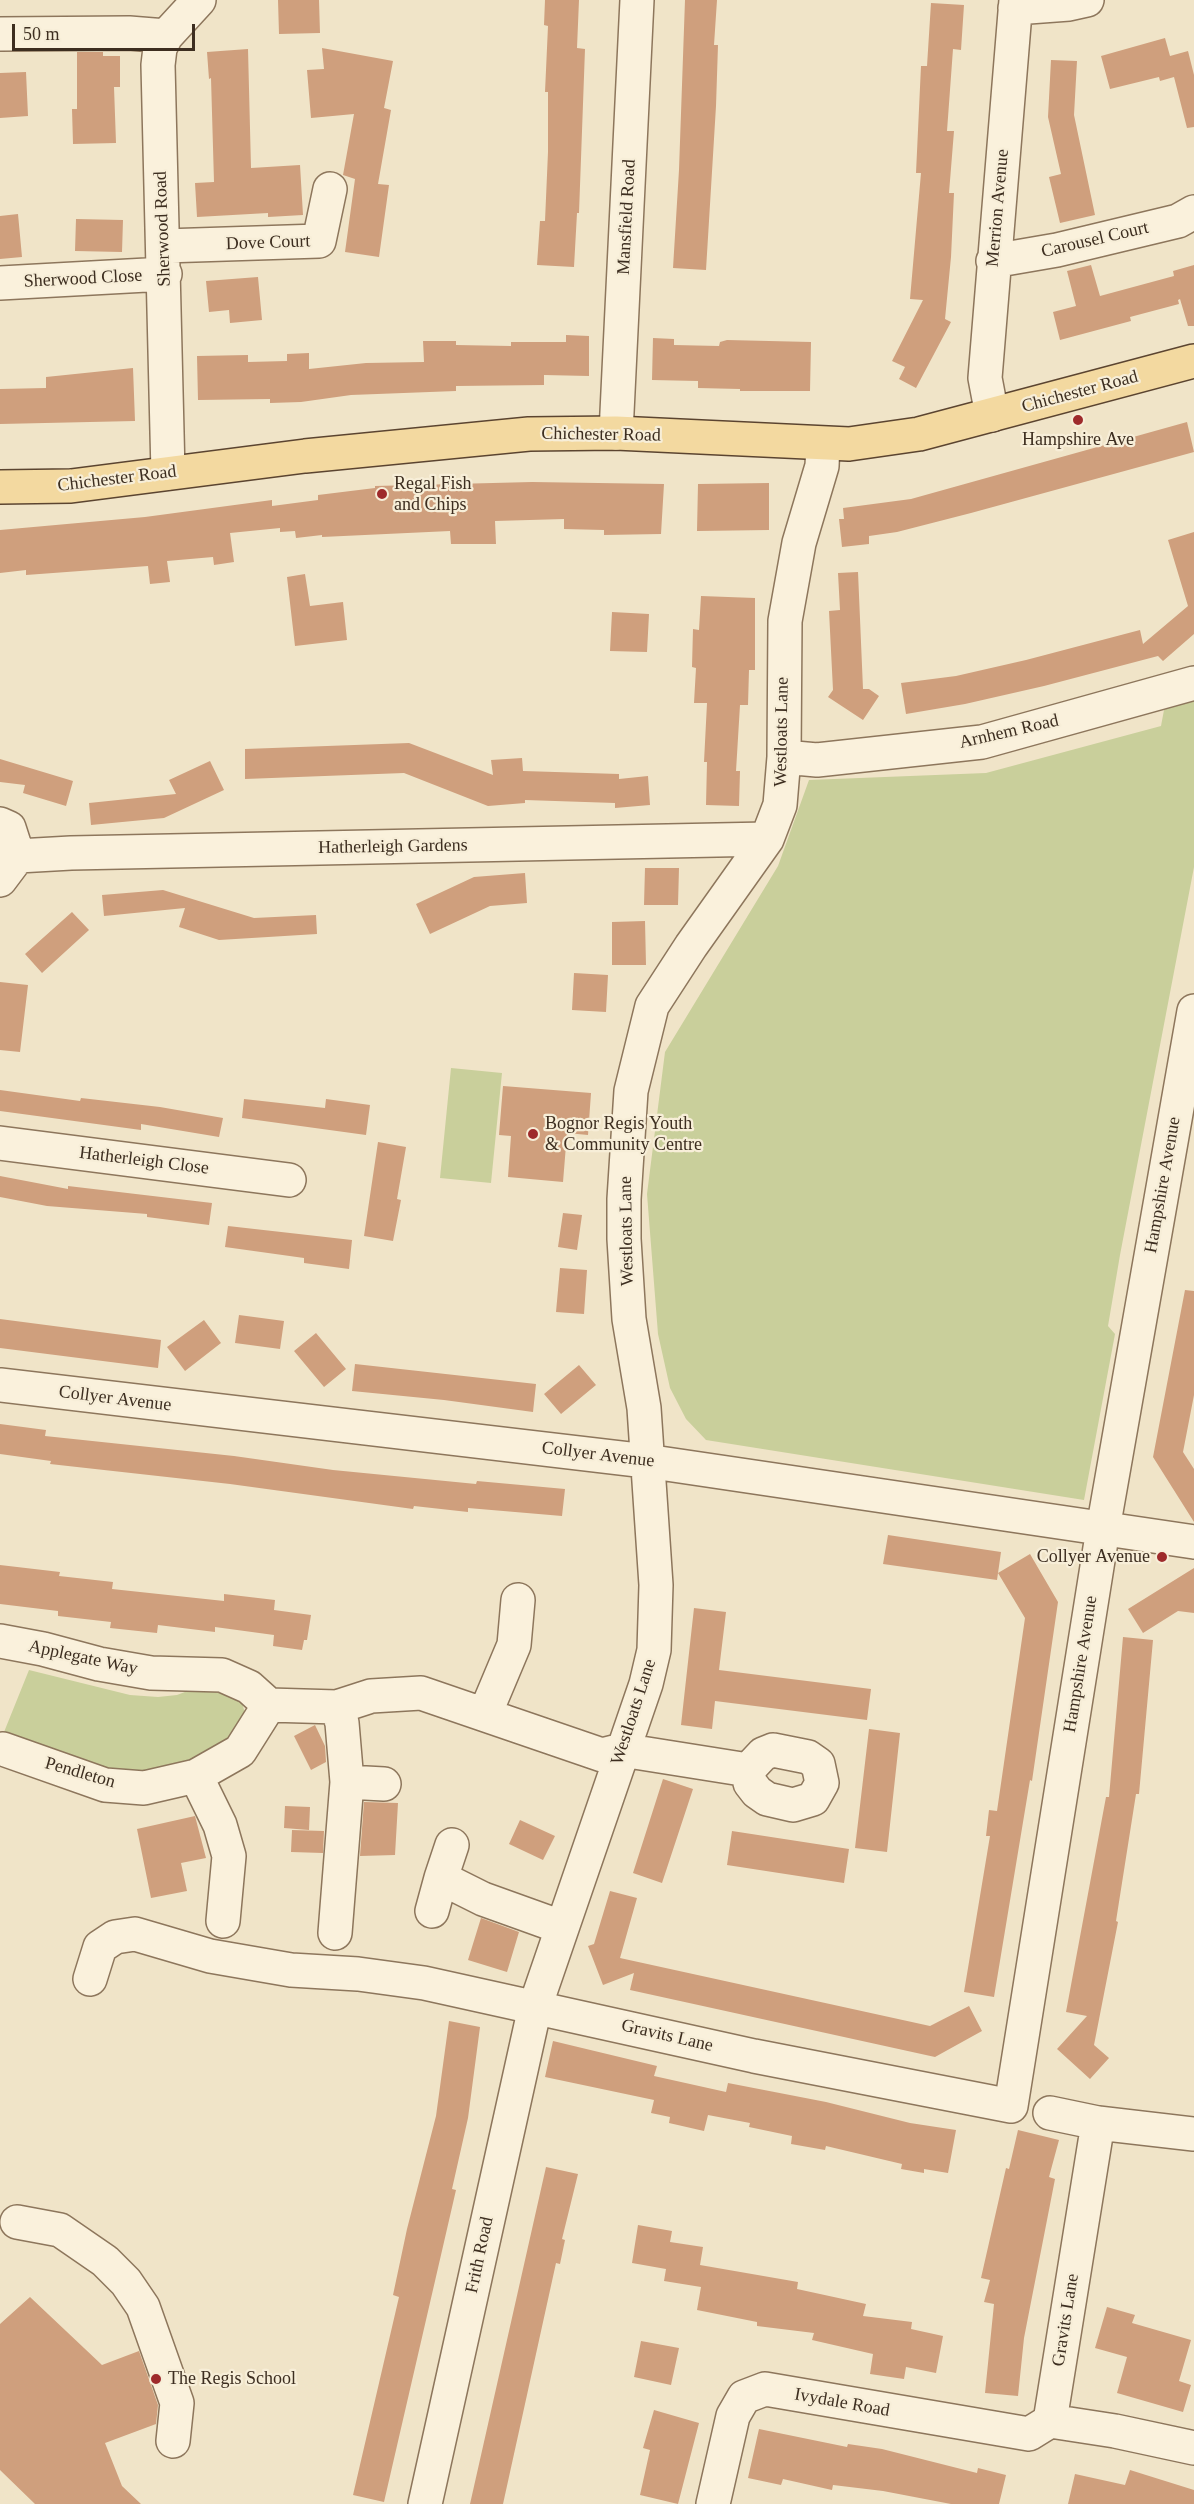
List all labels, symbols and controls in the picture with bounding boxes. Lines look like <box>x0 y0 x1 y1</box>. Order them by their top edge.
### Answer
scale bar <box>15 12 198 50</box>
text: 50 m <box>23 24 60 44</box>
street label: Merrion Avenue <box>982 148 1014 268</box>
street label: Mansfield Road <box>613 159 641 275</box>
street label: Sherwood Road <box>150 171 176 287</box>
street label: Carousel Court <box>1039 217 1151 263</box>
street label: Dove Court <box>225 231 311 255</box>
street label: Sherwood Close <box>23 265 143 293</box>
street label: Chichester Road <box>1020 366 1140 418</box>
marker: Hampshire Ave <box>1071 413 1085 427</box>
street label: Chichester Road <box>541 423 661 447</box>
place label: Hampshire Ave <box>1022 429 1134 451</box>
street label: Chichester Road <box>56 461 178 497</box>
place label: Regal Fish and Chips <box>394 473 472 516</box>
marker: Regal Fish and Chips <box>375 487 389 501</box>
street label: Westloats Lane <box>770 677 794 787</box>
street label: Arnhem Road <box>957 710 1061 754</box>
street label: Hatherleigh Gardens <box>318 835 468 859</box>
place label: Bognor Regis Youth & Community Centre <box>545 1113 702 1156</box>
street label: Hampshire Avenue <box>1140 1115 1186 1255</box>
marker: Bognor Regis Youth & Community Centre <box>526 1127 540 1141</box>
street label: Hatherleigh Close <box>78 1142 210 1180</box>
street label: Westloats Lane <box>615 1176 639 1286</box>
street label: Collyer Avenue <box>58 1381 172 1417</box>
street label: Collyer Avenue <box>541 1437 655 1473</box>
place label: Collyer Avenue <box>1037 1546 1150 1568</box>
marker: Collyer Avenue <box>1155 1550 1169 1564</box>
street label: Hampshire Avenue <box>1060 1594 1102 1734</box>
street label: Applegate Way <box>26 1636 140 1680</box>
street label: Westloats Lane <box>607 1656 661 1768</box>
street label: Pendleton <box>42 1753 118 1793</box>
street label: Gravits Lane <box>619 2015 715 2057</box>
street label: Frith Road <box>461 2215 499 2295</box>
street label: Gravits Lane <box>1048 2272 1084 2368</box>
place label: The Regis School <box>168 2368 296 2390</box>
marker: The Regis School <box>149 2372 163 2386</box>
street label: Ivydale Road <box>793 2384 891 2422</box>

